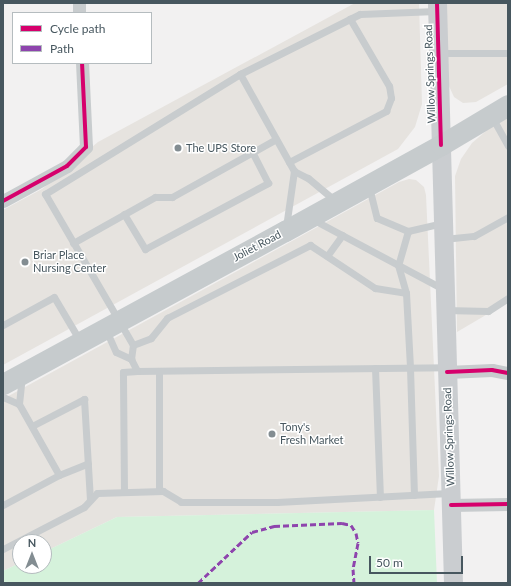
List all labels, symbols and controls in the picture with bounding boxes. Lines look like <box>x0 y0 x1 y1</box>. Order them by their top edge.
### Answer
legend <box>12 12 152 64</box>
text: Cycle path <box>50 21 105 36</box>
street label: Willow Springs Road <box>422 24 438 124</box>
text: Path <box>50 41 74 56</box>
place label: The UPS Store <box>186 141 256 155</box>
marker: The UPS Store <box>173 143 183 153</box>
street label: Joliet Road <box>231 228 283 264</box>
place label: Briar Place Nursing Center <box>33 249 106 275</box>
marker: Briar Place Nursing Center <box>20 257 30 267</box>
street label: Willow Springs Road <box>441 387 457 487</box>
place label: Tony's Fresh Market <box>280 421 344 447</box>
marker: Tony's Fresh Market <box>267 429 277 439</box>
north arrow <box>12 534 52 574</box>
text: N <box>28 536 36 549</box>
scale bar <box>371 548 465 574</box>
text: 50 m <box>376 555 403 570</box>

